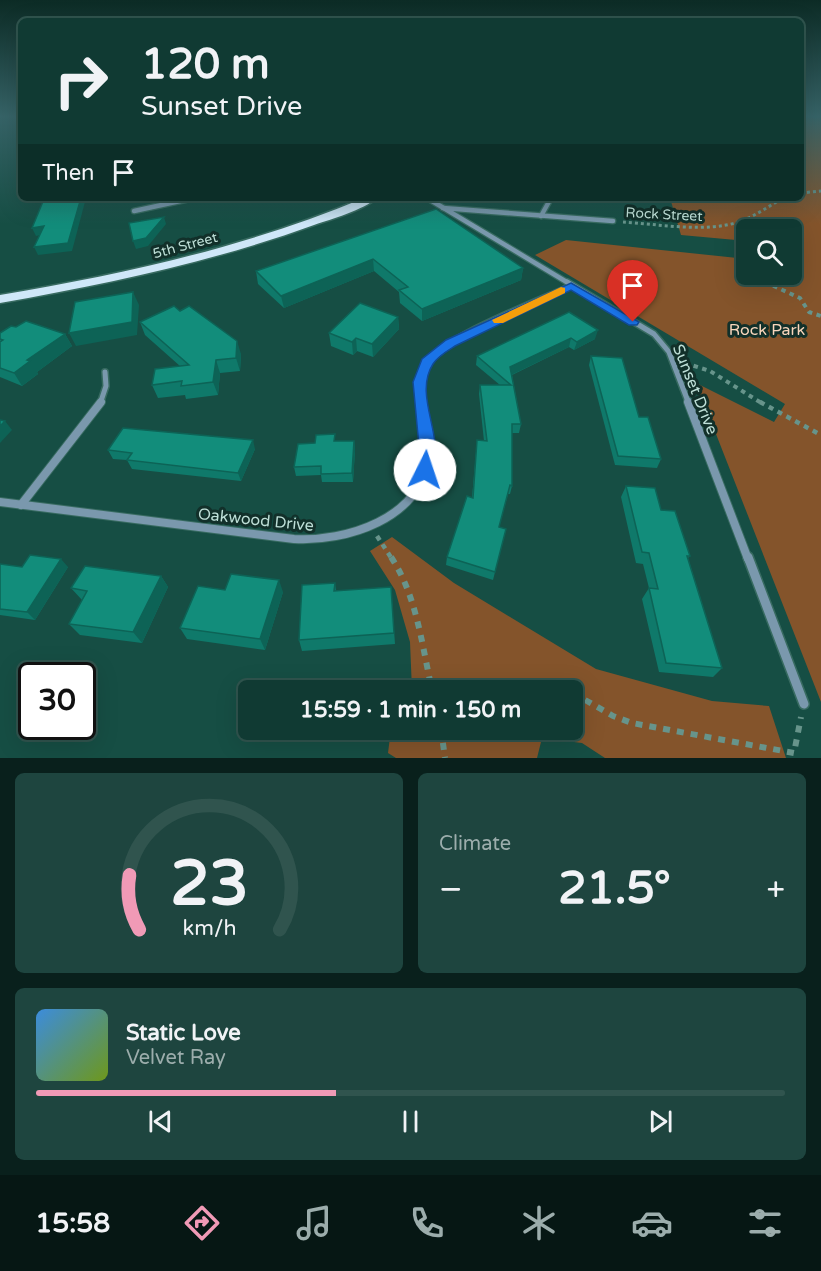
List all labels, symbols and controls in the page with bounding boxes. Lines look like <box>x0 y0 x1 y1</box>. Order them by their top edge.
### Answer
text: 120 m <box>141 39 270 90</box>
icon: right <box>42 42 120 120</box>
text: Sunset Drive <box>141 90 302 123</box>
icon: arrive <box>107 156 140 189</box>
text: Then <box>42 160 95 186</box>
street label: Rock Street <box>625 204 704 225</box>
map controls <box>736 219 802 285</box>
button: search <box>736 219 802 285</box>
street label: 5th Street <box>151 229 220 262</box>
pin <box>607 260 658 322</box>
icon: arrive <box>616 269 649 302</box>
park label: Rock Park <box>729 320 806 340</box>
street label: Sunset Drive <box>668 341 722 437</box>
position arrow <box>393 438 457 502</box>
street label: Oakwood Drive <box>197 504 315 536</box>
speed limit sign: 30 <box>18 662 96 740</box>
text: 15:59 · 1 min · 150 m <box>300 697 521 723</box>
text: Climate <box>439 832 511 856</box>
text: 23 <box>170 847 248 922</box>
text: 21.5° <box>558 862 671 916</box>
text: − <box>439 870 463 909</box>
text: + <box>766 870 785 909</box>
text: km/h <box>182 915 236 941</box>
text: Static Love <box>126 1020 241 1046</box>
text: Velvet Ray <box>126 1046 226 1070</box>
icon: previous <box>144 1105 177 1138</box>
icon: pause <box>394 1105 427 1138</box>
icon: next <box>644 1105 677 1138</box>
icon: directions <box>181 1202 223 1244</box>
icon: music <box>293 1202 335 1244</box>
icon: phone <box>406 1202 448 1244</box>
icon: climate <box>518 1202 560 1244</box>
icon: car <box>631 1202 673 1244</box>
icon: filters <box>744 1202 786 1244</box>
text: 15:58 <box>35 1207 110 1240</box>

